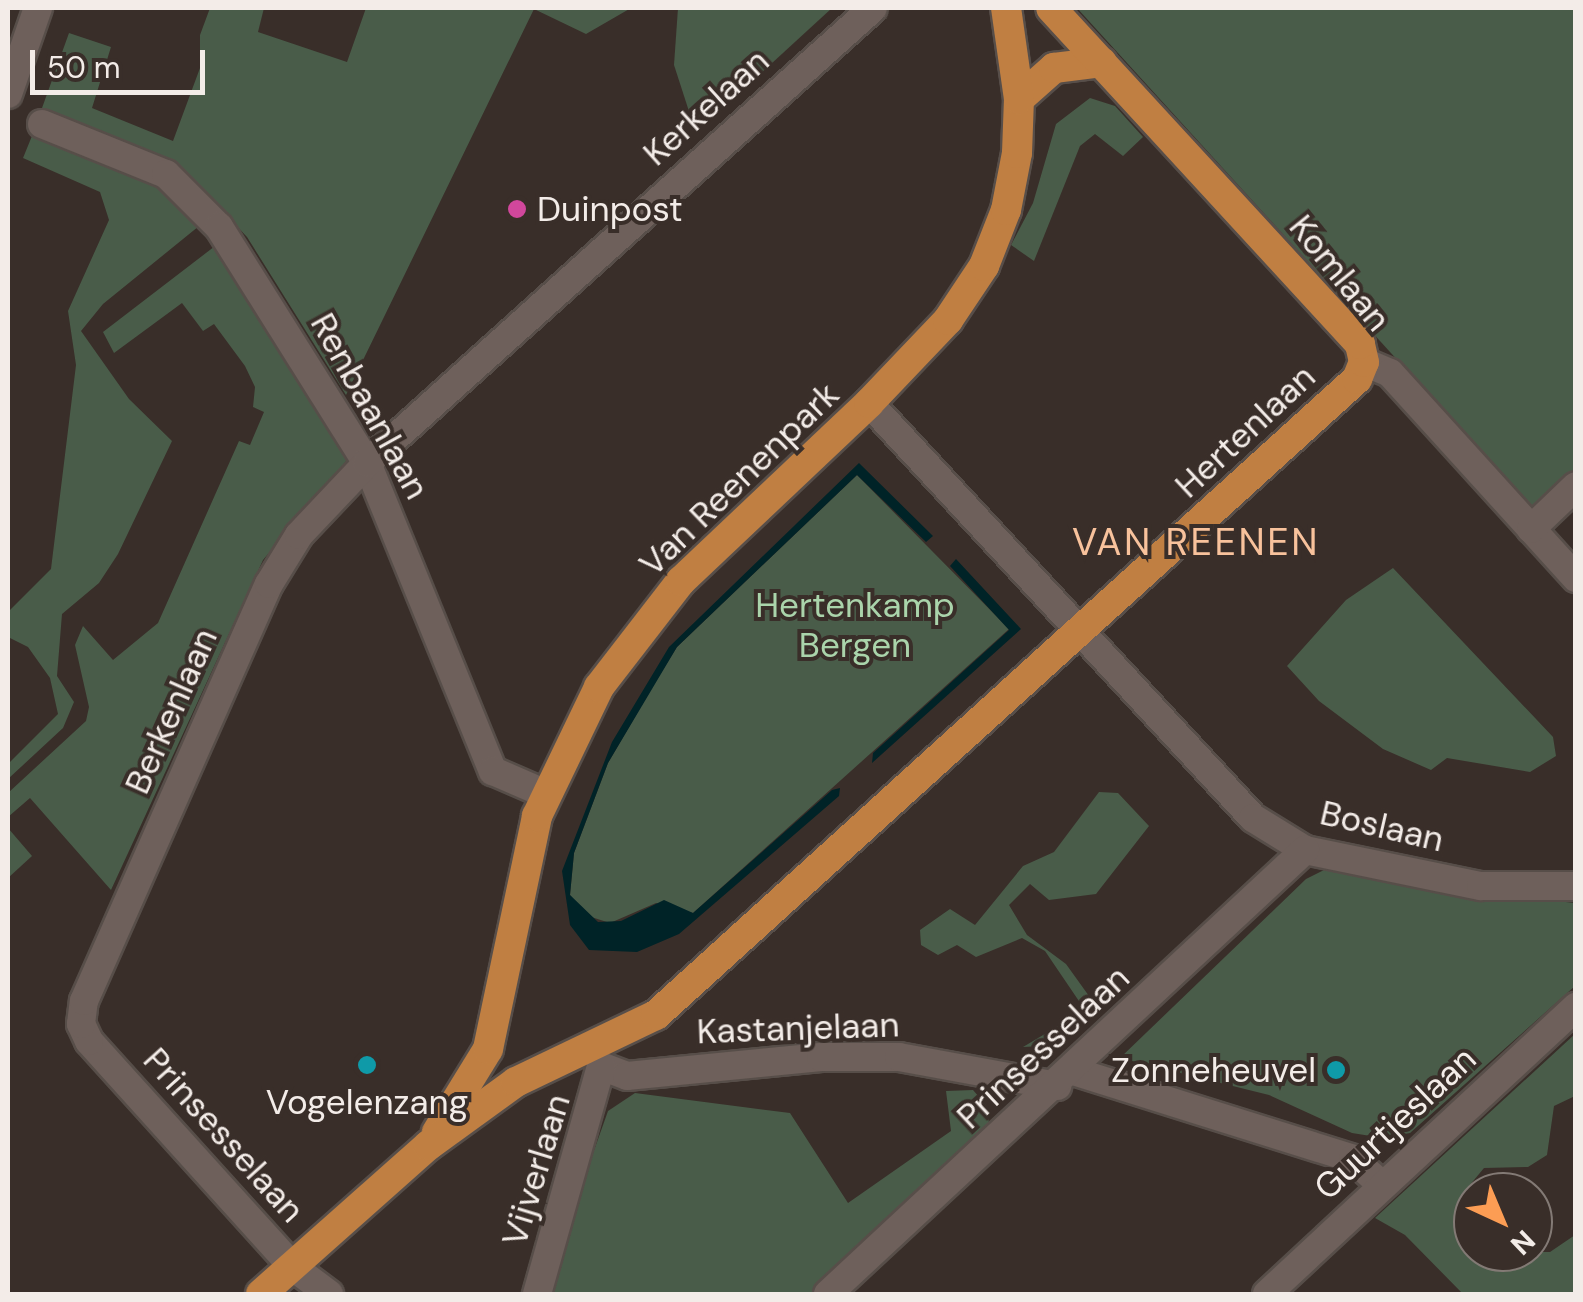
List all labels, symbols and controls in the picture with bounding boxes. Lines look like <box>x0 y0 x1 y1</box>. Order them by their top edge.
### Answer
scale bar <box>35 30 210 92</box>
street label: Kerkelaan <box>635 40 777 174</box>
text: 50 m <box>47 48 121 87</box>
place label: Duinpost <box>537 188 683 230</box>
marker: Duinpost <box>506 198 528 220</box>
street label: Komlaan <box>1281 206 1399 340</box>
street label: Renbaanlaan <box>302 306 438 506</box>
street label: Hertenlaan <box>1166 356 1324 506</box>
street label: Van Reenenpark <box>631 373 847 585</box>
district label: VAN REENEN <box>1072 520 1320 566</box>
park label: Hertenkamp Bergen <box>755 584 955 666</box>
street label: Berkenlaan <box>116 622 226 800</box>
street label: Boslaan <box>1316 791 1448 861</box>
street label: Prinsesselaan <box>948 957 1138 1137</box>
street label: Kastanjelaan <box>696 1003 900 1053</box>
street label: Guurtjeslaan <box>1306 1038 1484 1208</box>
street label: Prinsesselaan <box>135 1039 313 1231</box>
place label: Zonneheuvel <box>1111 1049 1316 1091</box>
marker: Vogelenzang <box>356 1054 378 1076</box>
marker: Zonneheuvel <box>1325 1059 1347 1081</box>
place label: Vogelenzang <box>266 1081 468 1123</box>
street label: Vijverlaan <box>493 1089 579 1251</box>
north arrow <box>1453 1172 1553 1272</box>
text: N <box>1503 1222 1543 1263</box>

